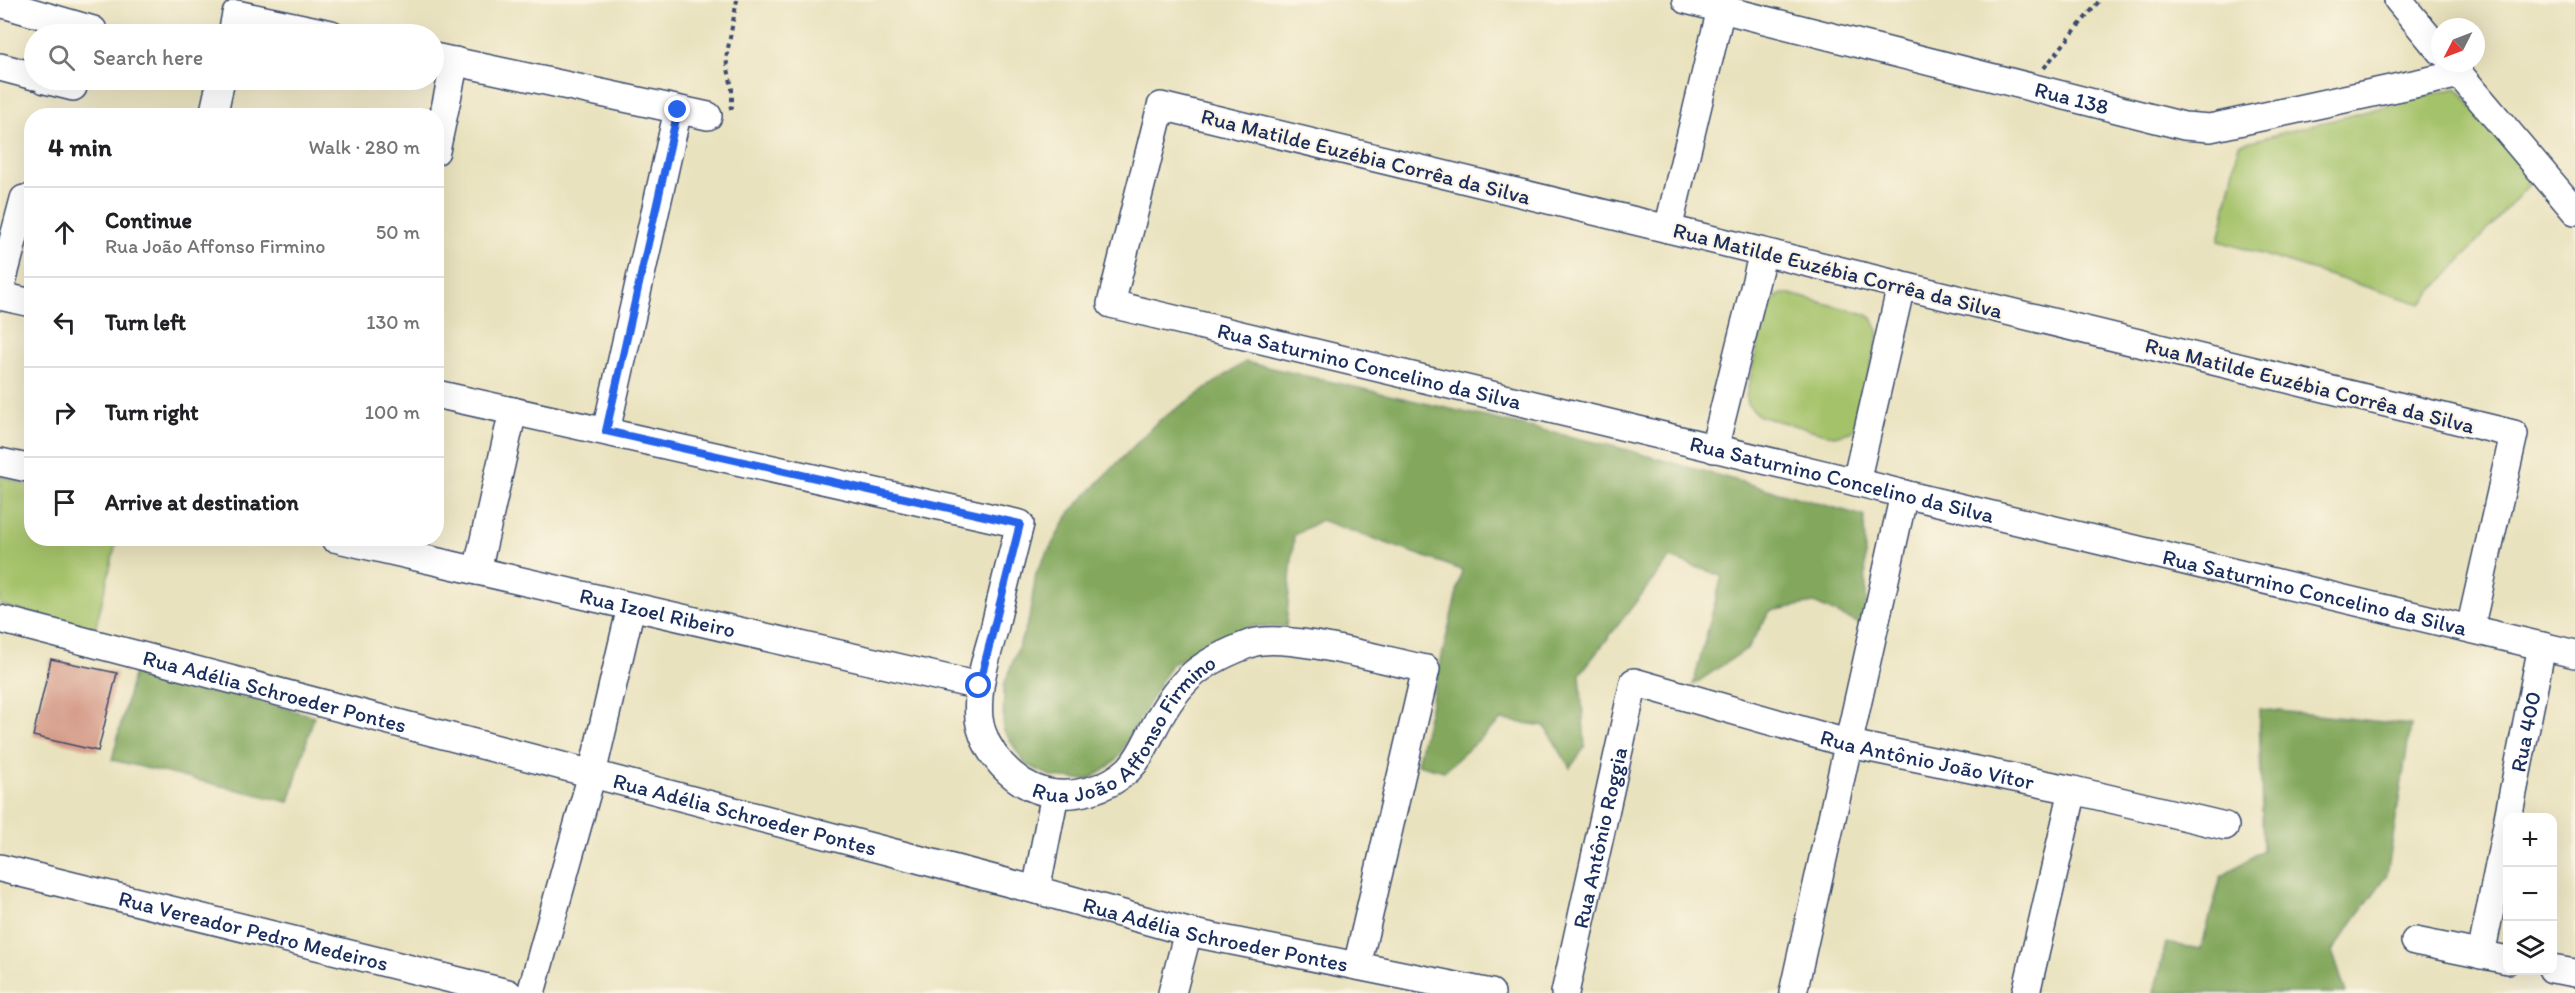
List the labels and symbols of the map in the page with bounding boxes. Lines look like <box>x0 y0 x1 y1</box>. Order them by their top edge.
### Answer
north arrow <box>2431 18 2485 72</box>
street label: Rua 138 <box>2032 76 2112 120</box>
route end <box>664 96 690 122</box>
street label: Rua Matilde Euzébia Corrêa da Silva <box>1198 102 1534 211</box>
street label: Rua Matilde Euzébia Corrêa da Silva <box>1670 216 2006 325</box>
street label: Rua Saturnino Concelino da Silva <box>1215 317 1525 416</box>
street label: Rua Matilde Euzébia Corrêa da Silva <box>2142 331 2478 440</box>
street label: Rua Saturnino Concelino da Silva <box>1687 430 1997 529</box>
street label: Rua Saturnino Concelino da Silva <box>2160 543 2470 642</box>
street label: Rua Izoel Ribeiro <box>577 582 738 644</box>
street label: Rua Adélia Schroeder Pontes <box>140 644 409 739</box>
street label: Rua João Affonso Firmino <box>1029 649 1221 808</box>
route start <box>965 672 991 698</box>
street label: Rua 400 <box>2504 689 2547 774</box>
street label: Rua Antônio João Vítor <box>1817 723 2037 796</box>
street label: Rua Antônio Roggia <box>1567 744 1633 931</box>
street label: Rua Adélia Schroeder Pontes <box>610 767 879 862</box>
street label: Rua Vereador Pedro Medeiros <box>116 885 391 977</box>
street label: Rua Adélia Schroeder Pontes <box>1080 891 1350 978</box>

